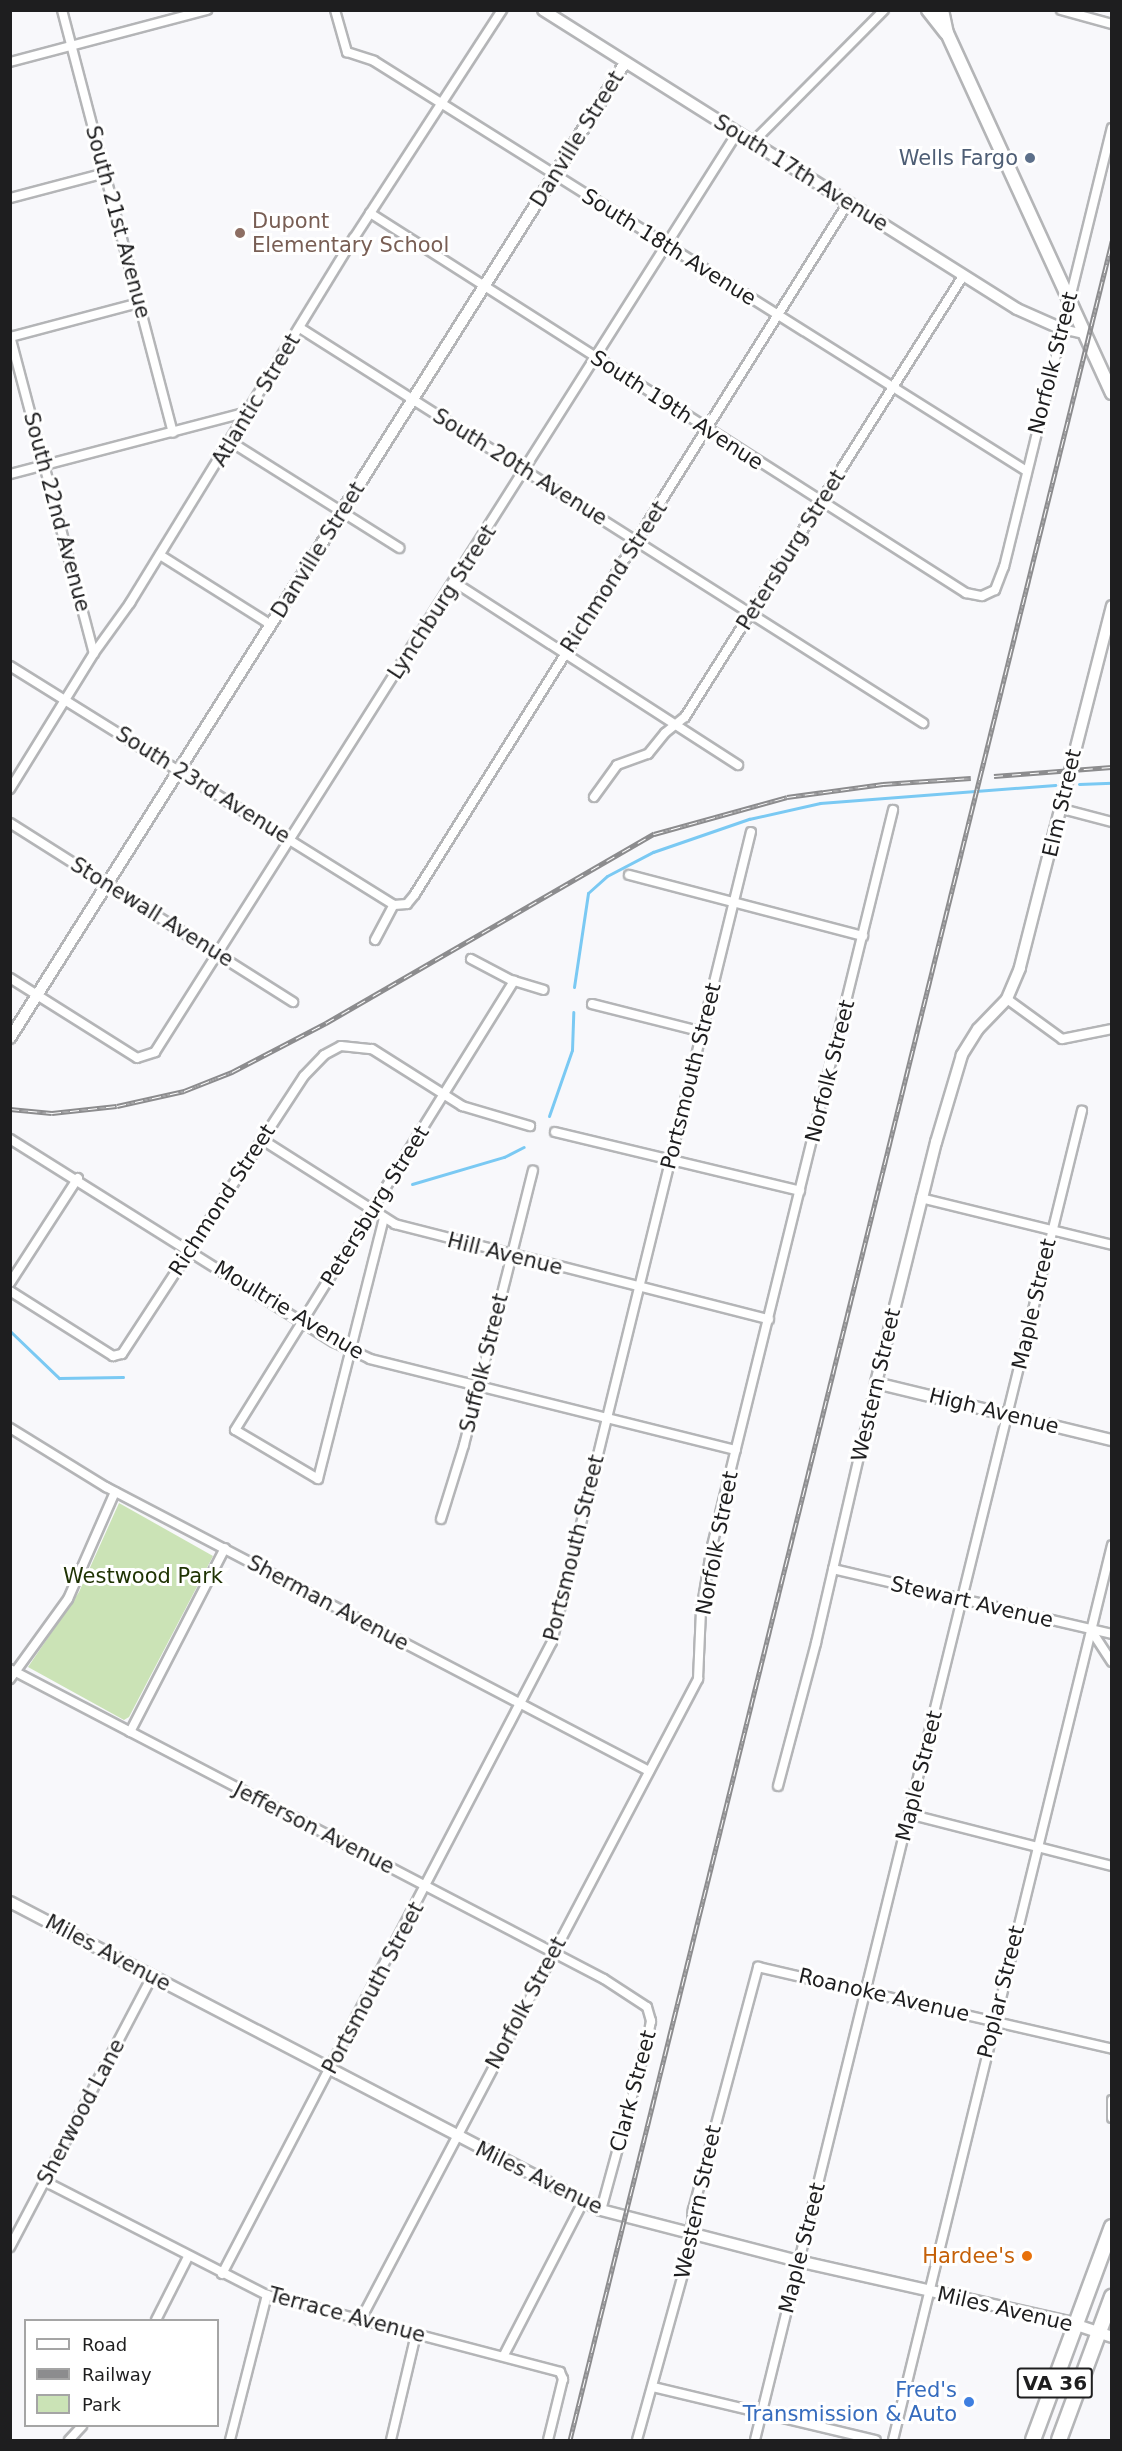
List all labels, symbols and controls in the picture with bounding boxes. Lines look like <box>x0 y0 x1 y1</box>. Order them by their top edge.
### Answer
street label: Danville Street <box>525 66 629 212</box>
street label: South 17th Avenue <box>709 109 893 237</box>
street label: South 21st Avenue <box>80 123 156 321</box>
place label: Wells Fargo <box>899 145 1018 171</box>
marker: Wells Fargo <box>1023 151 1037 165</box>
street label: South 18th Avenue <box>577 183 761 311</box>
place label: Dupont Elementary School <box>252 208 449 258</box>
marker: Dupont Elementary School <box>233 226 247 240</box>
street label: Norfolk Street <box>1023 289 1083 437</box>
street label: Atlantic Street <box>206 329 306 471</box>
street label: South 19th Avenue <box>586 345 768 475</box>
street label: South 20th Avenue <box>428 403 612 531</box>
street label: South 22nd Avenue <box>18 409 96 615</box>
street label: Petersburg Street <box>731 465 851 635</box>
street label: Danville Street <box>266 477 370 623</box>
street label: Richmond Street <box>556 496 672 658</box>
street label: Lynchburg Street <box>383 520 501 684</box>
street label: South 23rd Avenue <box>111 721 295 849</box>
street label: Elm Street <box>1037 747 1087 859</box>
street label: Stonewall Avenue <box>66 852 238 972</box>
street label: Portsmouth Street <box>656 980 726 1172</box>
street label: Norfolk Street <box>800 997 860 1145</box>
street label: Richmond Street <box>164 1119 280 1281</box>
street label: Petersburg Street <box>315 1121 435 1291</box>
street label: Hill Avenue <box>445 1228 565 1280</box>
street label: Maple Street <box>1007 1236 1061 1372</box>
street label: Moultrie Avenue <box>209 1255 369 1365</box>
street label: Suffolk Street <box>455 1291 513 1435</box>
street label: Western Street <box>846 1306 906 1464</box>
street label: High Avenue <box>926 1383 1062 1439</box>
street label: Portsmouth Street <box>539 1452 609 1644</box>
street label: Norfolk Street <box>691 1469 743 1617</box>
street label: Sherman Avenue <box>243 1550 413 1656</box>
park label: Westwood Park <box>63 1563 223 1589</box>
street label: Stewart Avenue <box>888 1571 1056 1633</box>
street label: Maple Street <box>891 1708 947 1844</box>
street label: Jefferson Avenue <box>229 1777 399 1879</box>
street label: Portsmouth Street <box>317 1898 429 2078</box>
street label: Miles Avenue <box>41 1909 175 1997</box>
street label: Poplar Street <box>972 1923 1030 2061</box>
street label: Norfolk Street <box>481 1933 571 2073</box>
street label: Roanoke Avenue <box>796 1963 972 2027</box>
street label: Clark Street <box>605 2028 661 2154</box>
street label: Sherwood Lane <box>32 2035 130 2189</box>
street label: Western Street <box>669 2123 727 2281</box>
street label: Miles Avenue <box>471 2136 607 2220</box>
street label: Maple Street <box>774 2180 830 2316</box>
place label: Hardee's <box>922 2243 1015 2269</box>
marker: Hardee's <box>1020 2249 1034 2263</box>
street label: Miles Avenue <box>935 2281 1075 2337</box>
street label: Terrace Avenue <box>266 2282 428 2348</box>
legend <box>24 2319 219 2427</box>
text: Road <box>82 2334 127 2355</box>
text: Railway <box>82 2364 152 2385</box>
road number: VA 36 <box>1016 2366 1094 2400</box>
place label: Fred's Transmission & Auto <box>743 2377 957 2427</box>
text: Park <box>82 2394 121 2415</box>
marker: Fred's Transmission & Auto <box>962 2395 976 2409</box>

